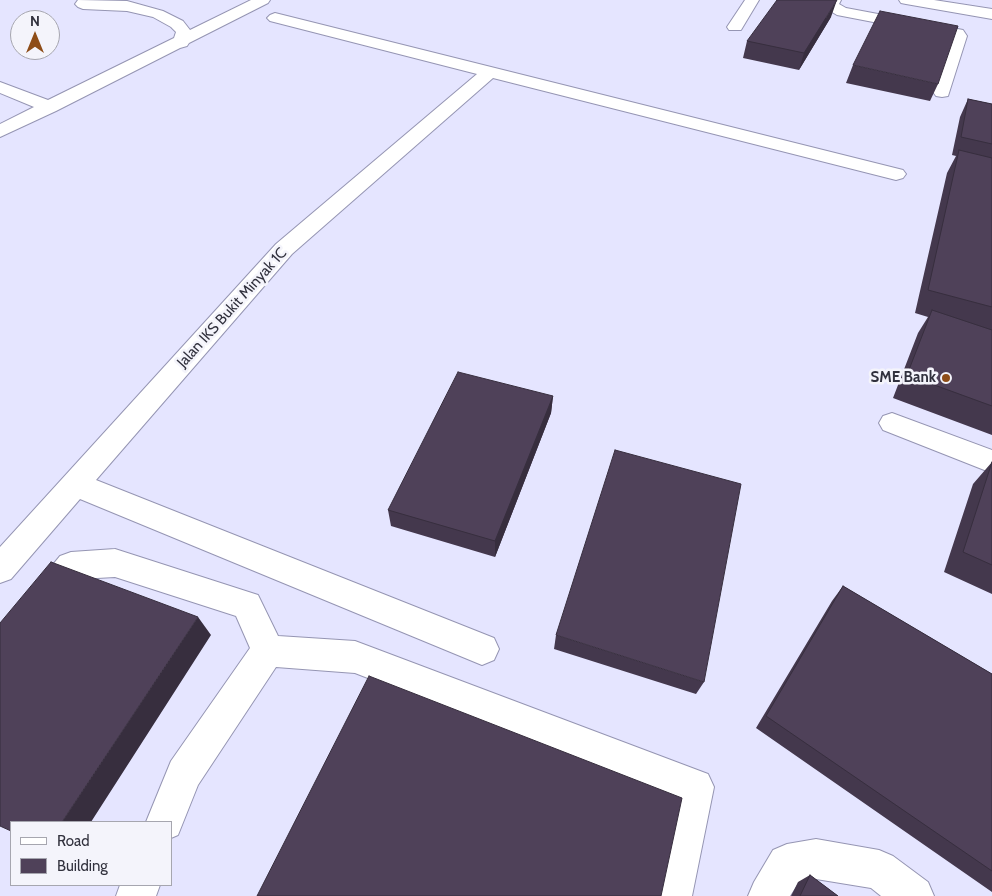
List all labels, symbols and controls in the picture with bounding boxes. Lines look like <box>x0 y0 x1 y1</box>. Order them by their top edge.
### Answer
north arrow <box>10 10 60 60</box>
text: N <box>30 12 40 30</box>
street label: Jalan IKS Bukit Minyak 1C <box>173 244 291 372</box>
place label: SME Bank <box>871 369 936 387</box>
marker: SME Bank <box>940 372 952 384</box>
legend <box>10 821 172 886</box>
text: Road <box>57 832 90 850</box>
text: Building <box>57 857 108 875</box>

